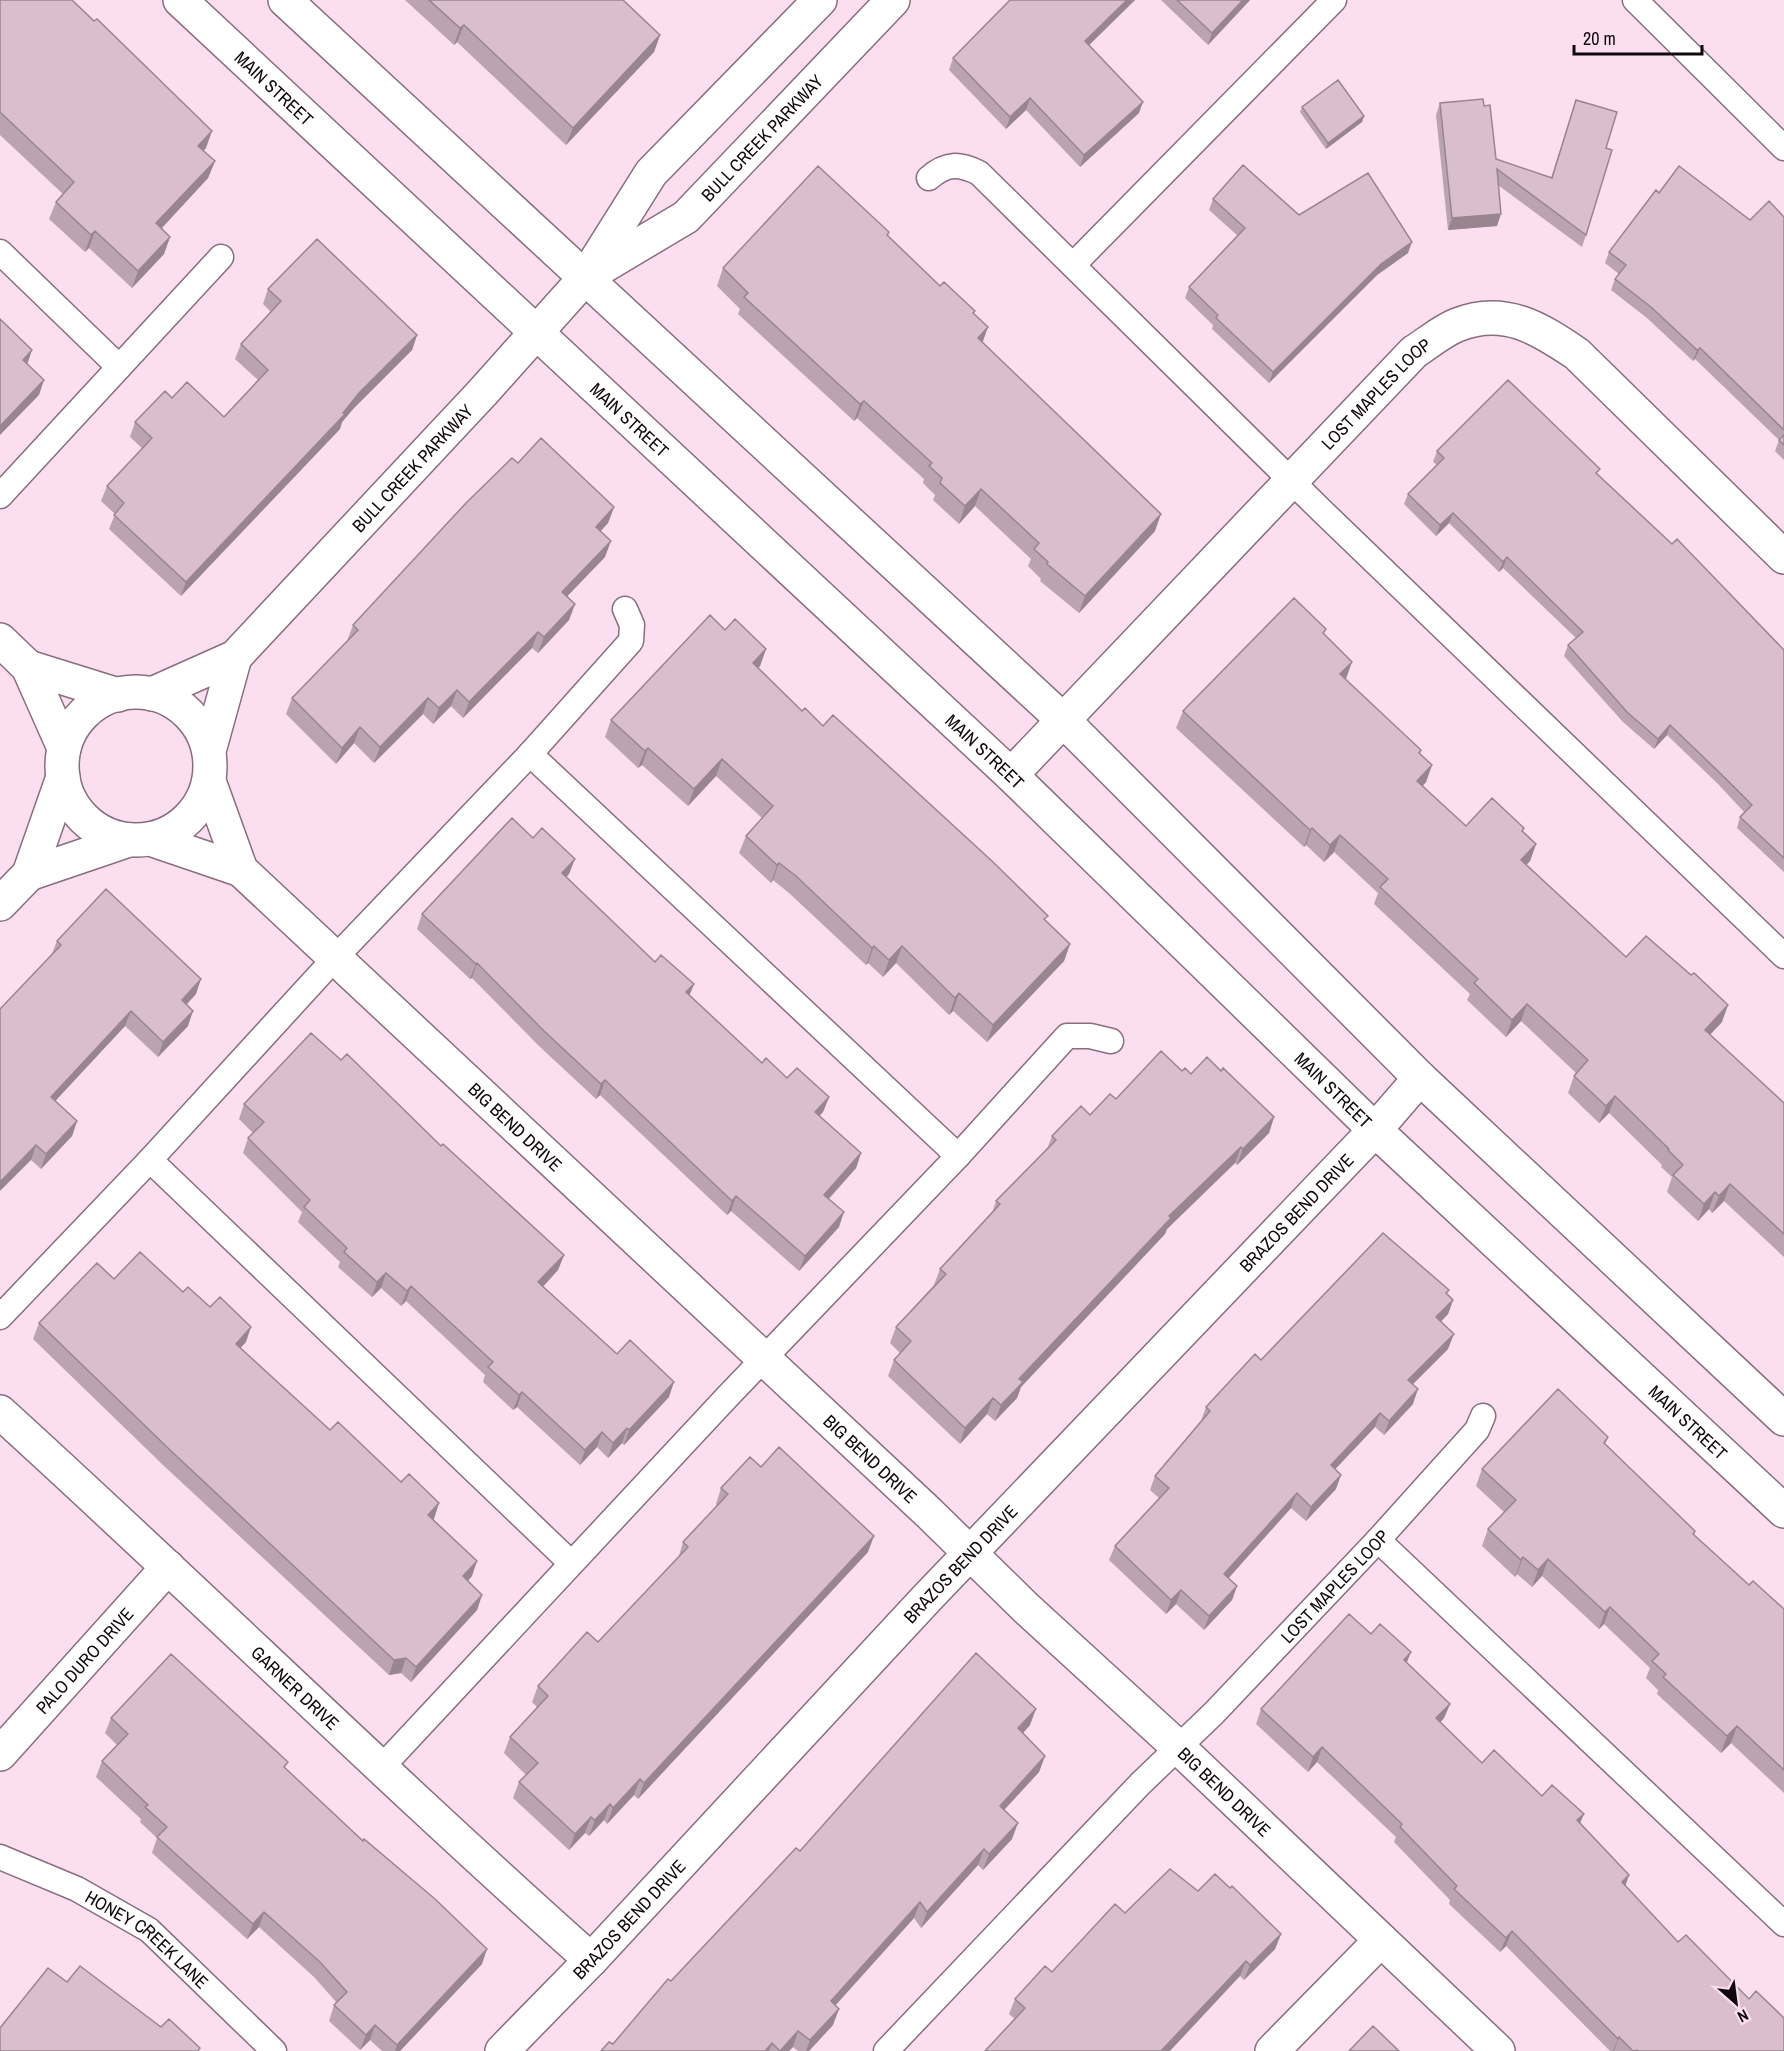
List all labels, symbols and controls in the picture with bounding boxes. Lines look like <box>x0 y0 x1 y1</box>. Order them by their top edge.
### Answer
scale bar <box>1574 18 1702 56</box>
text: 20 m <box>1583 26 1616 51</box>
street label: MAIN STREET <box>229 45 319 131</box>
street label: BULL CREEK PARKWAY <box>695 69 828 207</box>
street label: LOST MAPLES LOOP <box>1315 332 1436 455</box>
street label: MAIN STREET <box>585 376 675 462</box>
street label: BULL CREEK PARKWAY <box>346 398 478 537</box>
street label: MAIN STREET <box>940 708 1030 794</box>
street label: MAIN STREET <box>1289 1046 1378 1133</box>
street label: BIG BEND DRIVE <box>463 1077 568 1177</box>
street label: BRAZOS BEND DRIVE <box>1233 1148 1359 1277</box>
street label: MAIN STREET <box>1643 1379 1733 1465</box>
street label: BIG BEND DRIVE <box>818 1408 923 1509</box>
street label: BRAZOS BEND DRIVE <box>898 1499 1023 1628</box>
street label: LOST MAPLES LOOP <box>1275 1524 1394 1648</box>
street label: PALO DURO DRIVE <box>30 1602 139 1719</box>
street label: GARNER DRIVE <box>246 1640 345 1735</box>
street label: BIG BEND DRIVE <box>1173 1741 1277 1842</box>
street label: BRAZOS BEND DRIVE <box>567 1854 691 1984</box>
street label: HONEY CREEK LANE <box>81 1884 214 1994</box>
north arrow <box>1706 1973 1766 2033</box>
text: N <box>1734 2004 1752 2028</box>

